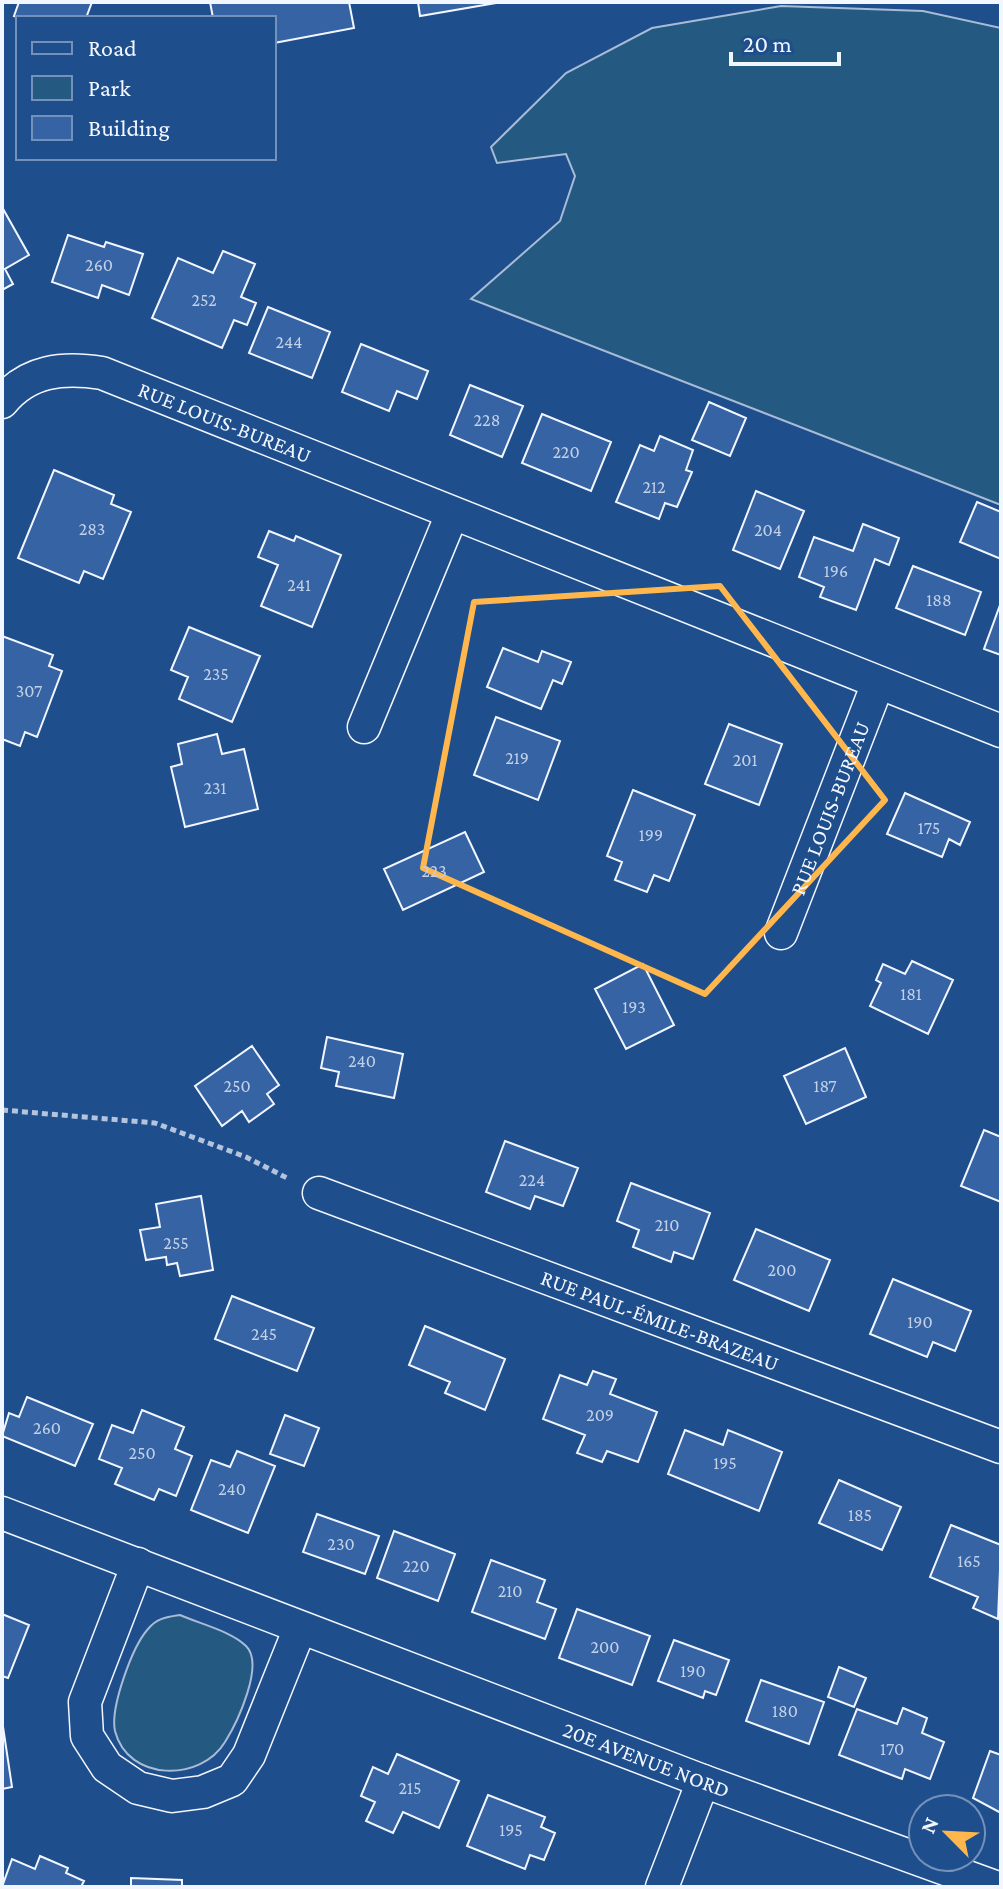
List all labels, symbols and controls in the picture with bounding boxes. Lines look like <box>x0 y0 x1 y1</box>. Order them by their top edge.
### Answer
legend <box>16 16 276 160</box>
scale bar <box>731 16 839 66</box>
text: 20 m <box>743 30 792 57</box>
text: Road <box>88 34 137 61</box>
text: Park <box>88 74 131 101</box>
text: Building <box>88 114 170 141</box>
house number: 260 <box>85 255 113 275</box>
house number: 252 <box>191 290 217 310</box>
house number: 244 <box>276 332 302 352</box>
street label: RUE LOUIS-BUREAU <box>135 377 315 468</box>
house number: 228 <box>474 410 500 430</box>
house number: 220 <box>552 442 580 462</box>
house number: 212 <box>642 477 666 497</box>
house number: 283 <box>79 519 105 539</box>
house number: 204 <box>754 520 782 540</box>
house number: 196 <box>824 561 848 581</box>
house number: 241 <box>287 575 311 595</box>
house number: 188 <box>926 590 952 610</box>
house number: 235 <box>203 664 229 684</box>
house number: 307 <box>16 681 42 701</box>
street label: RUE LOUIS-BUREAU <box>785 718 875 899</box>
house number: 219 <box>505 748 529 768</box>
house number: 201 <box>733 750 757 770</box>
house number: 231 <box>203 778 227 798</box>
house number: 175 <box>918 818 940 838</box>
house number: 199 <box>639 825 663 845</box>
house number: 223 <box>421 861 447 881</box>
house number: 181 <box>900 984 922 1004</box>
house number: 193 <box>622 997 646 1017</box>
house number: 240 <box>348 1051 376 1071</box>
house number: 250 <box>223 1076 251 1096</box>
house number: 187 <box>813 1076 837 1096</box>
house number: 224 <box>519 1170 545 1190</box>
house number: 210 <box>655 1215 679 1235</box>
house number: 255 <box>163 1233 189 1253</box>
house number: 200 <box>768 1260 796 1280</box>
street label: RUE PAUL-ÉMILE-BRAZEAU <box>538 1265 782 1376</box>
house number: 190 <box>907 1312 933 1332</box>
house number: 245 <box>251 1324 277 1344</box>
house number: 209 <box>586 1405 614 1425</box>
house number: 260 <box>33 1418 61 1438</box>
house number: 250 <box>128 1443 156 1463</box>
house number: 195 <box>713 1453 737 1473</box>
house number: 240 <box>218 1479 246 1499</box>
house number: 185 <box>848 1505 872 1525</box>
house number: 230 <box>327 1534 355 1554</box>
house number: 165 <box>957 1551 981 1571</box>
house number: 220 <box>402 1556 430 1576</box>
house number: 210 <box>498 1581 522 1601</box>
house number: 200 <box>591 1637 619 1657</box>
house number: 190 <box>680 1661 706 1681</box>
house number: 180 <box>772 1701 798 1721</box>
street label: 20E AVENUE NORD <box>559 1717 733 1803</box>
house number: 170 <box>880 1739 904 1759</box>
house number: 215 <box>398 1778 422 1798</box>
north arrow <box>907 1793 987 1873</box>
text: N <box>915 1813 944 1837</box>
house number: 195 <box>499 1820 523 1840</box>

